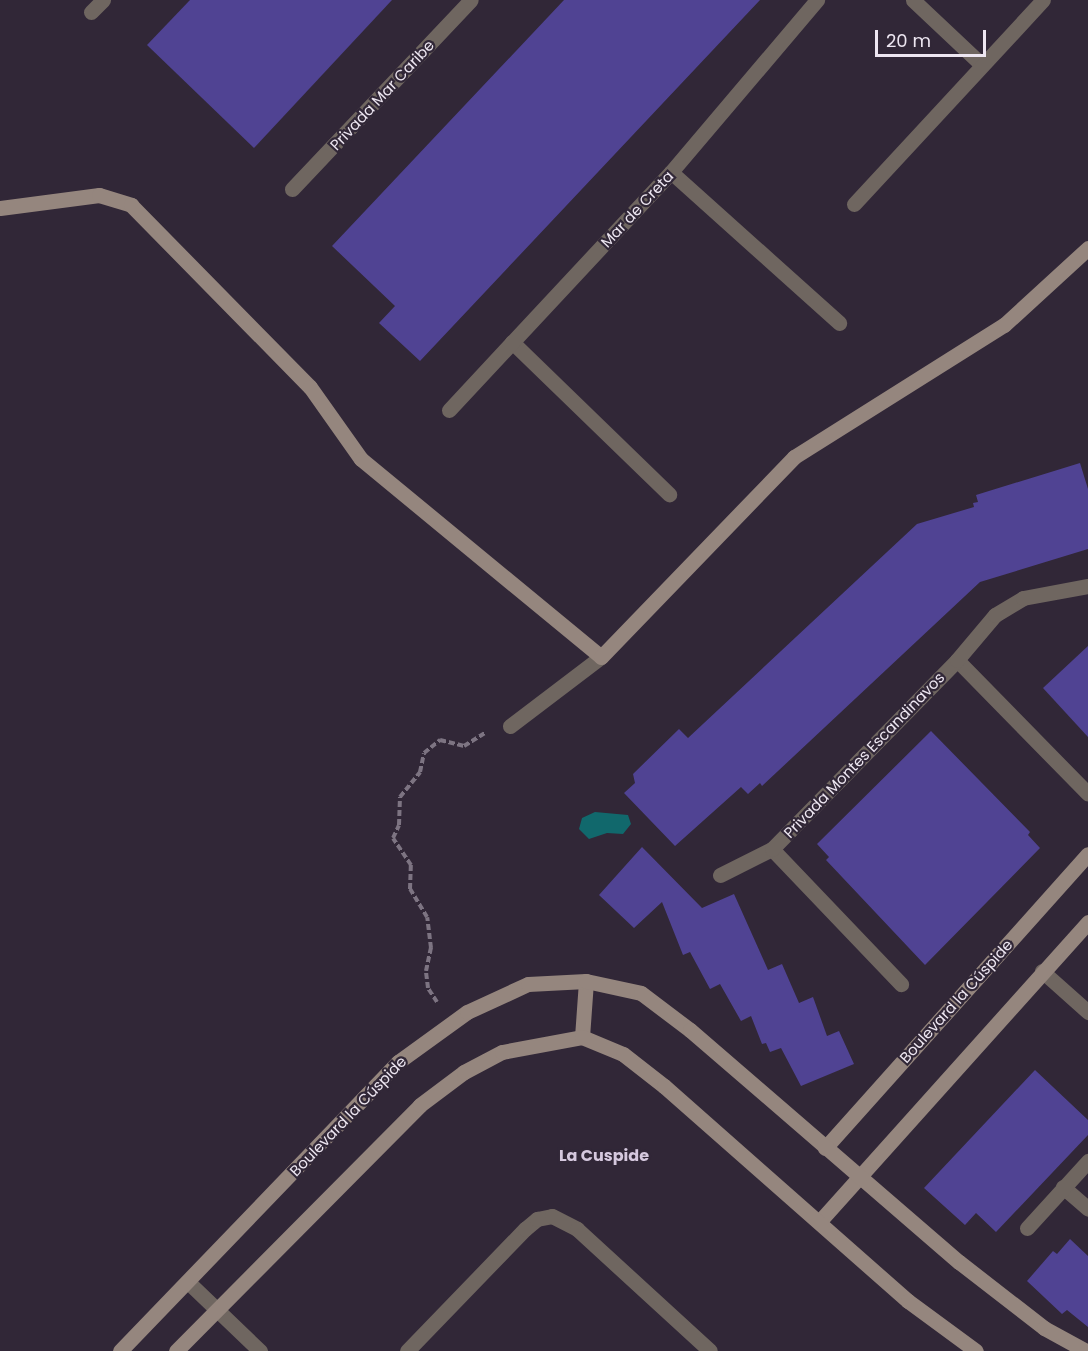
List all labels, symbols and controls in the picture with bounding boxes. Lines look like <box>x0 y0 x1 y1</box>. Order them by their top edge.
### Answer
scale bar <box>878 18 989 56</box>
text: 20 m <box>886 28 931 53</box>
street label: Privada Mar Caribe <box>326 36 438 154</box>
street label: Mar de Creta <box>597 167 677 251</box>
street label: Privada Montes Escandinavos <box>780 668 948 842</box>
street label: Boulevard la Cúspide <box>896 936 1016 1066</box>
street label: Boulevard la Cúspide <box>286 1052 410 1180</box>
district label: La Cuspide <box>559 1146 649 1166</box>

